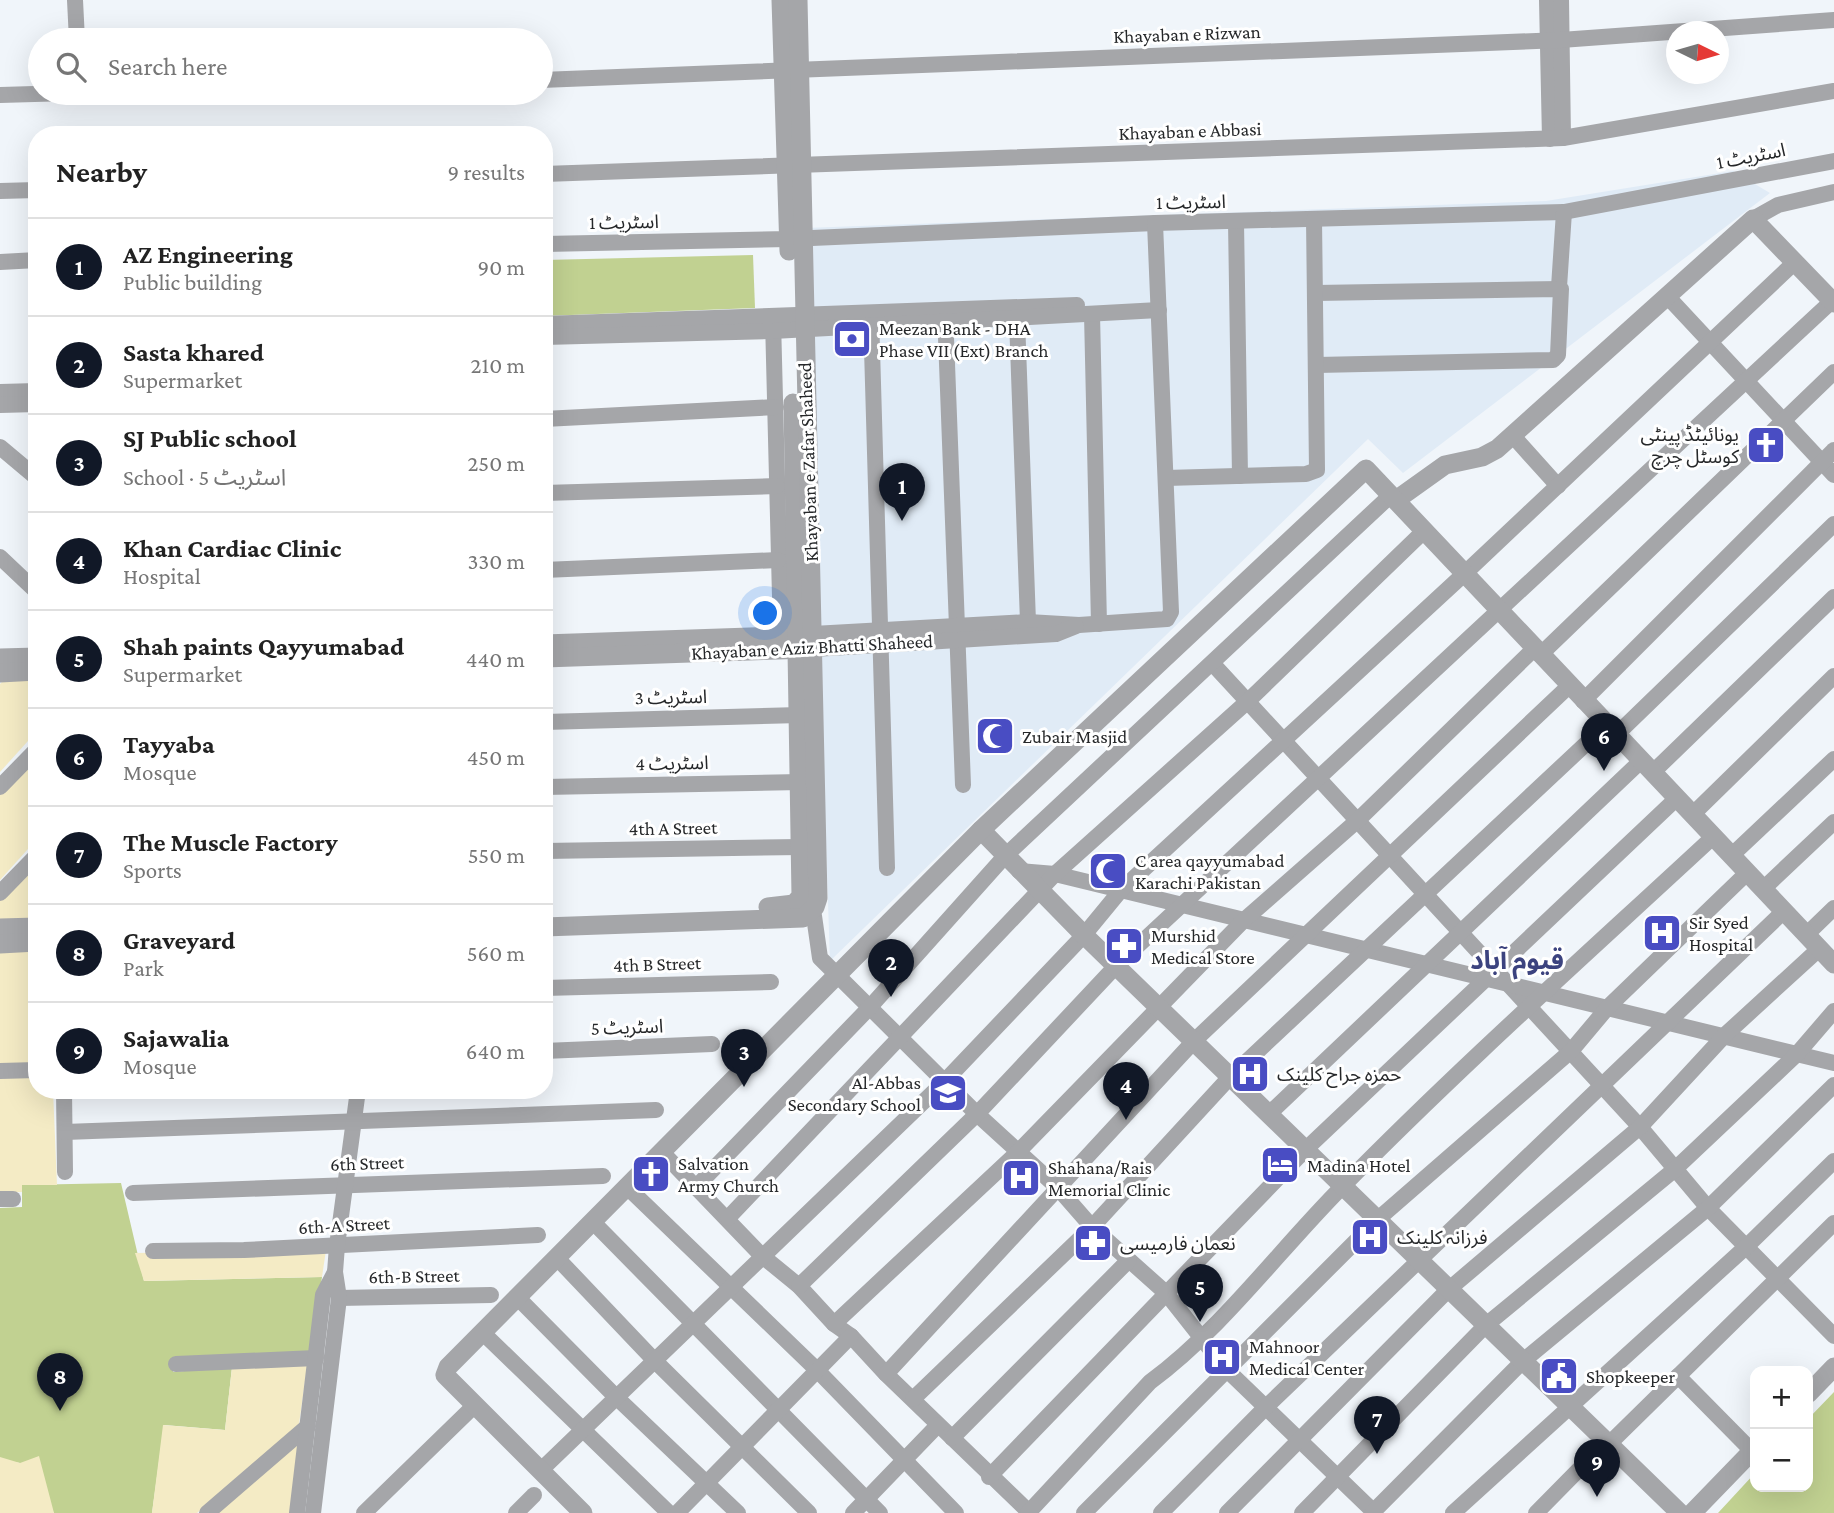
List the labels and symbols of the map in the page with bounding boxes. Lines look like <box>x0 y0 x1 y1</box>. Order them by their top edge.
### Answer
street label: Khayaban e Rizwan <box>1113 21 1261 47</box>
north arrow <box>1666 21 1729 84</box>
street label: Khayaban e Abbasi <box>1118 118 1262 144</box>
street label: اسٹریٹ 1 <box>1715 139 1787 174</box>
street label: اسٹریٹ 1 <box>1156 191 1226 214</box>
street label: اسٹریٹ 1 <box>589 211 659 234</box>
bank icon: Meezan Bank - DHA Phase VII (Ext) Branch <box>831 318 873 360</box>
place label: Meezan Bank - DHA Phase VII (Ext) Branch <box>879 318 1049 362</box>
street label: Khayaban e Zafar Shaheed <box>794 362 822 562</box>
place label: یونائیٹڈ پینٹی کوسٹل چرچ <box>1640 424 1740 470</box>
church icon: یونائیٹڈ پینٹی کوسٹل چرچ <box>1745 424 1787 466</box>
pin: 1 <box>879 463 925 521</box>
your location <box>748 596 782 630</box>
street label: Khayaban e Aziz Bhatti Shaheed <box>691 630 933 664</box>
street label: اسٹریٹ 3 <box>635 686 707 709</box>
pin: 6 <box>1581 713 1627 771</box>
mosque icon: Zubair Masjid <box>974 715 1016 757</box>
place label: Zubair Masjid <box>1022 726 1127 748</box>
street label: اسٹریٹ 4 <box>635 752 709 775</box>
street label: 4th A Street <box>629 817 718 839</box>
mosque icon: C area qayyumabad Karachi Pakistan <box>1087 850 1129 892</box>
place label: C area qayyumabad Karachi Pakistan <box>1135 850 1284 893</box>
hospital icon: Sir Syed Hospital <box>1641 912 1683 954</box>
place label: Sir Syed Hospital <box>1689 912 1753 955</box>
pharmacy icon: Murshid Medical Store <box>1103 925 1145 967</box>
place label: Murshid Medical Store <box>1151 925 1255 968</box>
pin: 2 <box>868 939 914 997</box>
district label: قیوم آباد <box>1470 945 1564 980</box>
street label: 4th B Street <box>613 952 702 976</box>
street label: اسٹریٹ 5 <box>590 1015 664 1040</box>
pin: 3 <box>721 1029 767 1087</box>
hospital icon: حمزہ جراح کلینک <box>1229 1053 1271 1095</box>
pin: 4 <box>1103 1062 1149 1120</box>
place label: حمزہ جراح کلینک <box>1277 1064 1401 1088</box>
place label: Al-Abbas Secondary School <box>788 1072 921 1115</box>
school or university icon: Al-Abbas Secondary School <box>927 1072 969 1114</box>
hotel icon: Madina Hotel <box>1259 1144 1301 1186</box>
street label: 6th Street <box>330 1151 405 1175</box>
church icon: Salvation Army Church <box>630 1153 672 1195</box>
place label: Salvation Army Church <box>678 1153 779 1196</box>
place label: Madina Hotel <box>1307 1155 1411 1176</box>
hospital icon: Shahana/Rais Memorial Clinic <box>1000 1157 1042 1199</box>
place label: Shahana/Rais Memorial Clinic <box>1048 1157 1170 1200</box>
street label: 6th-A Street <box>298 1212 391 1238</box>
hospital icon: فرزانہ کلینک <box>1349 1216 1391 1258</box>
pharmacy icon: نعمان فارمیسی <box>1072 1222 1114 1264</box>
place label: فرزانہ کلینک <box>1397 1227 1487 1249</box>
place label: نعمان فارمیسی <box>1120 1233 1236 1255</box>
pin: 5 <box>1177 1264 1223 1322</box>
street label: 6th-B Street <box>368 1265 461 1287</box>
hospital icon: Mahnoor Medical Center <box>1201 1336 1243 1378</box>
place label: Mahnoor Medical Center <box>1249 1336 1365 1379</box>
pin: 8 <box>37 1353 83 1411</box>
public building icon: Shopkeeper <box>1538 1355 1580 1397</box>
place label: Shopkeeper <box>1586 1366 1675 1387</box>
pin: 7 <box>1354 1396 1400 1454</box>
pin: 9 <box>1574 1439 1620 1497</box>

